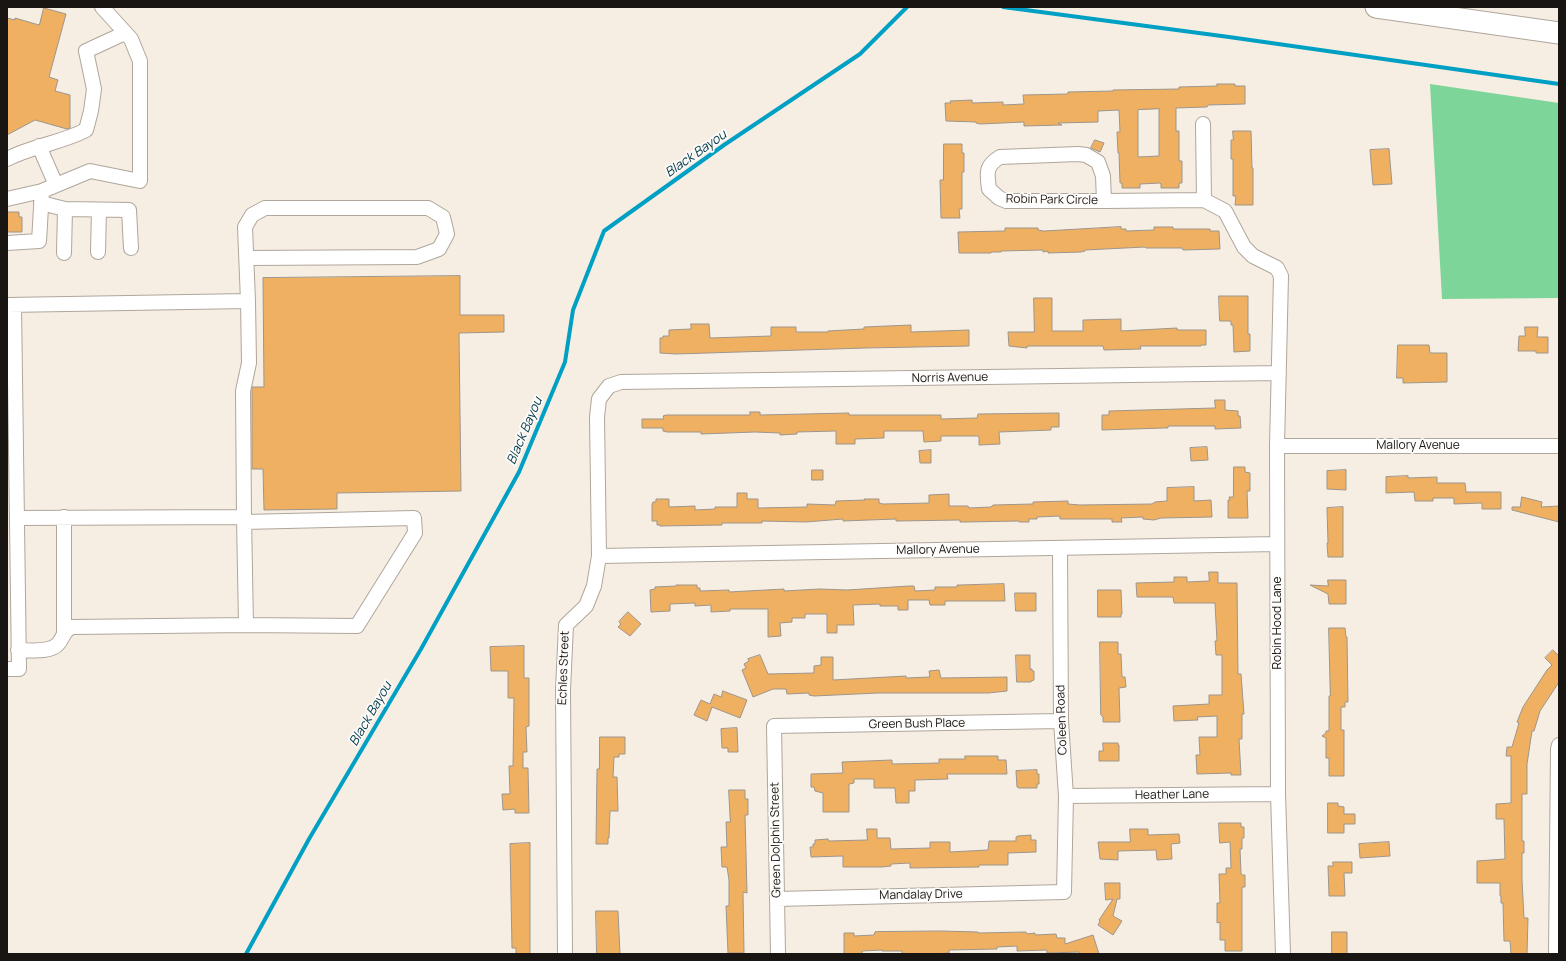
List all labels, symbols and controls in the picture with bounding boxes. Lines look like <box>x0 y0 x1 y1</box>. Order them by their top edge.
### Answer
water label: Black Bayou <box>662 127 730 181</box>
street label: Robin Park Circle <box>1006 192 1098 208</box>
street label: Norris Avenue <box>912 370 988 386</box>
water label: Black Bayou <box>504 395 546 467</box>
street label: Mallory Avenue <box>1376 439 1460 453</box>
street label: Mallory Avenue <box>896 542 980 558</box>
street label: Robin Hood Lane <box>1271 577 1285 669</box>
street label: Echles Street <box>556 631 572 705</box>
water label: Black Bayou <box>346 679 396 749</box>
street label: Coleen Road <box>1054 685 1070 755</box>
street label: Green Bush Place <box>869 716 965 732</box>
street label: Green Dolphin Street <box>768 782 784 898</box>
street label: Heather Lane <box>1135 787 1209 803</box>
street label: Mandalay Drive <box>879 887 963 903</box>

